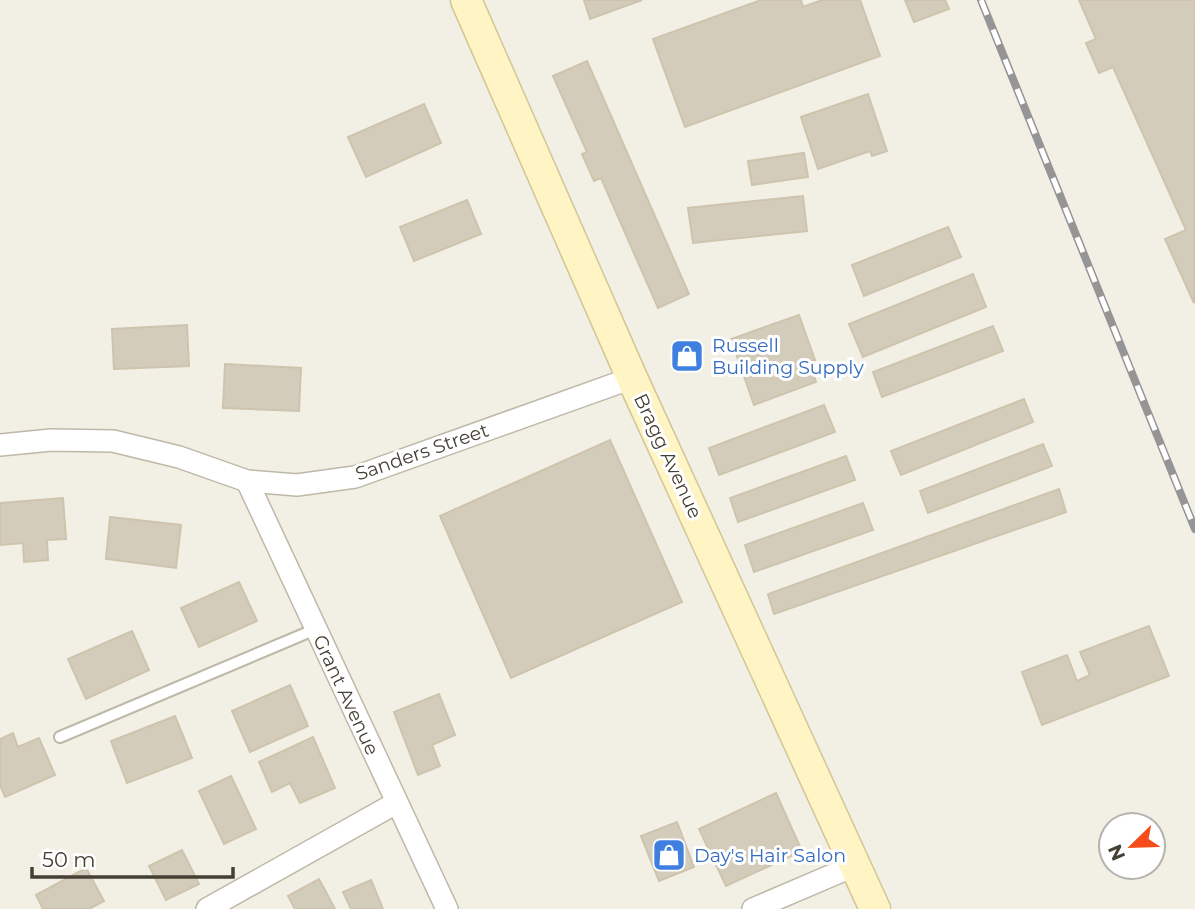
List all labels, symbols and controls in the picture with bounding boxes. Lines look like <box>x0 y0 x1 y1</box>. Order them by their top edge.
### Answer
place label: Russell Building Supply <box>712 334 864 379</box>
shop icon: Russell Building Supply <box>668 337 706 375</box>
street label: Bragg Avenue <box>629 390 707 522</box>
street label: Sanders Street <box>352 418 492 486</box>
street label: Grant Avenue <box>308 631 384 759</box>
north arrow <box>1097 811 1167 881</box>
scale bar <box>32 836 233 880</box>
shop icon: Day's Hair Salon <box>650 836 688 874</box>
text: N <box>1103 841 1130 864</box>
place label: Day's Hair Salon <box>694 844 846 867</box>
text: 50 m <box>42 847 96 872</box>

